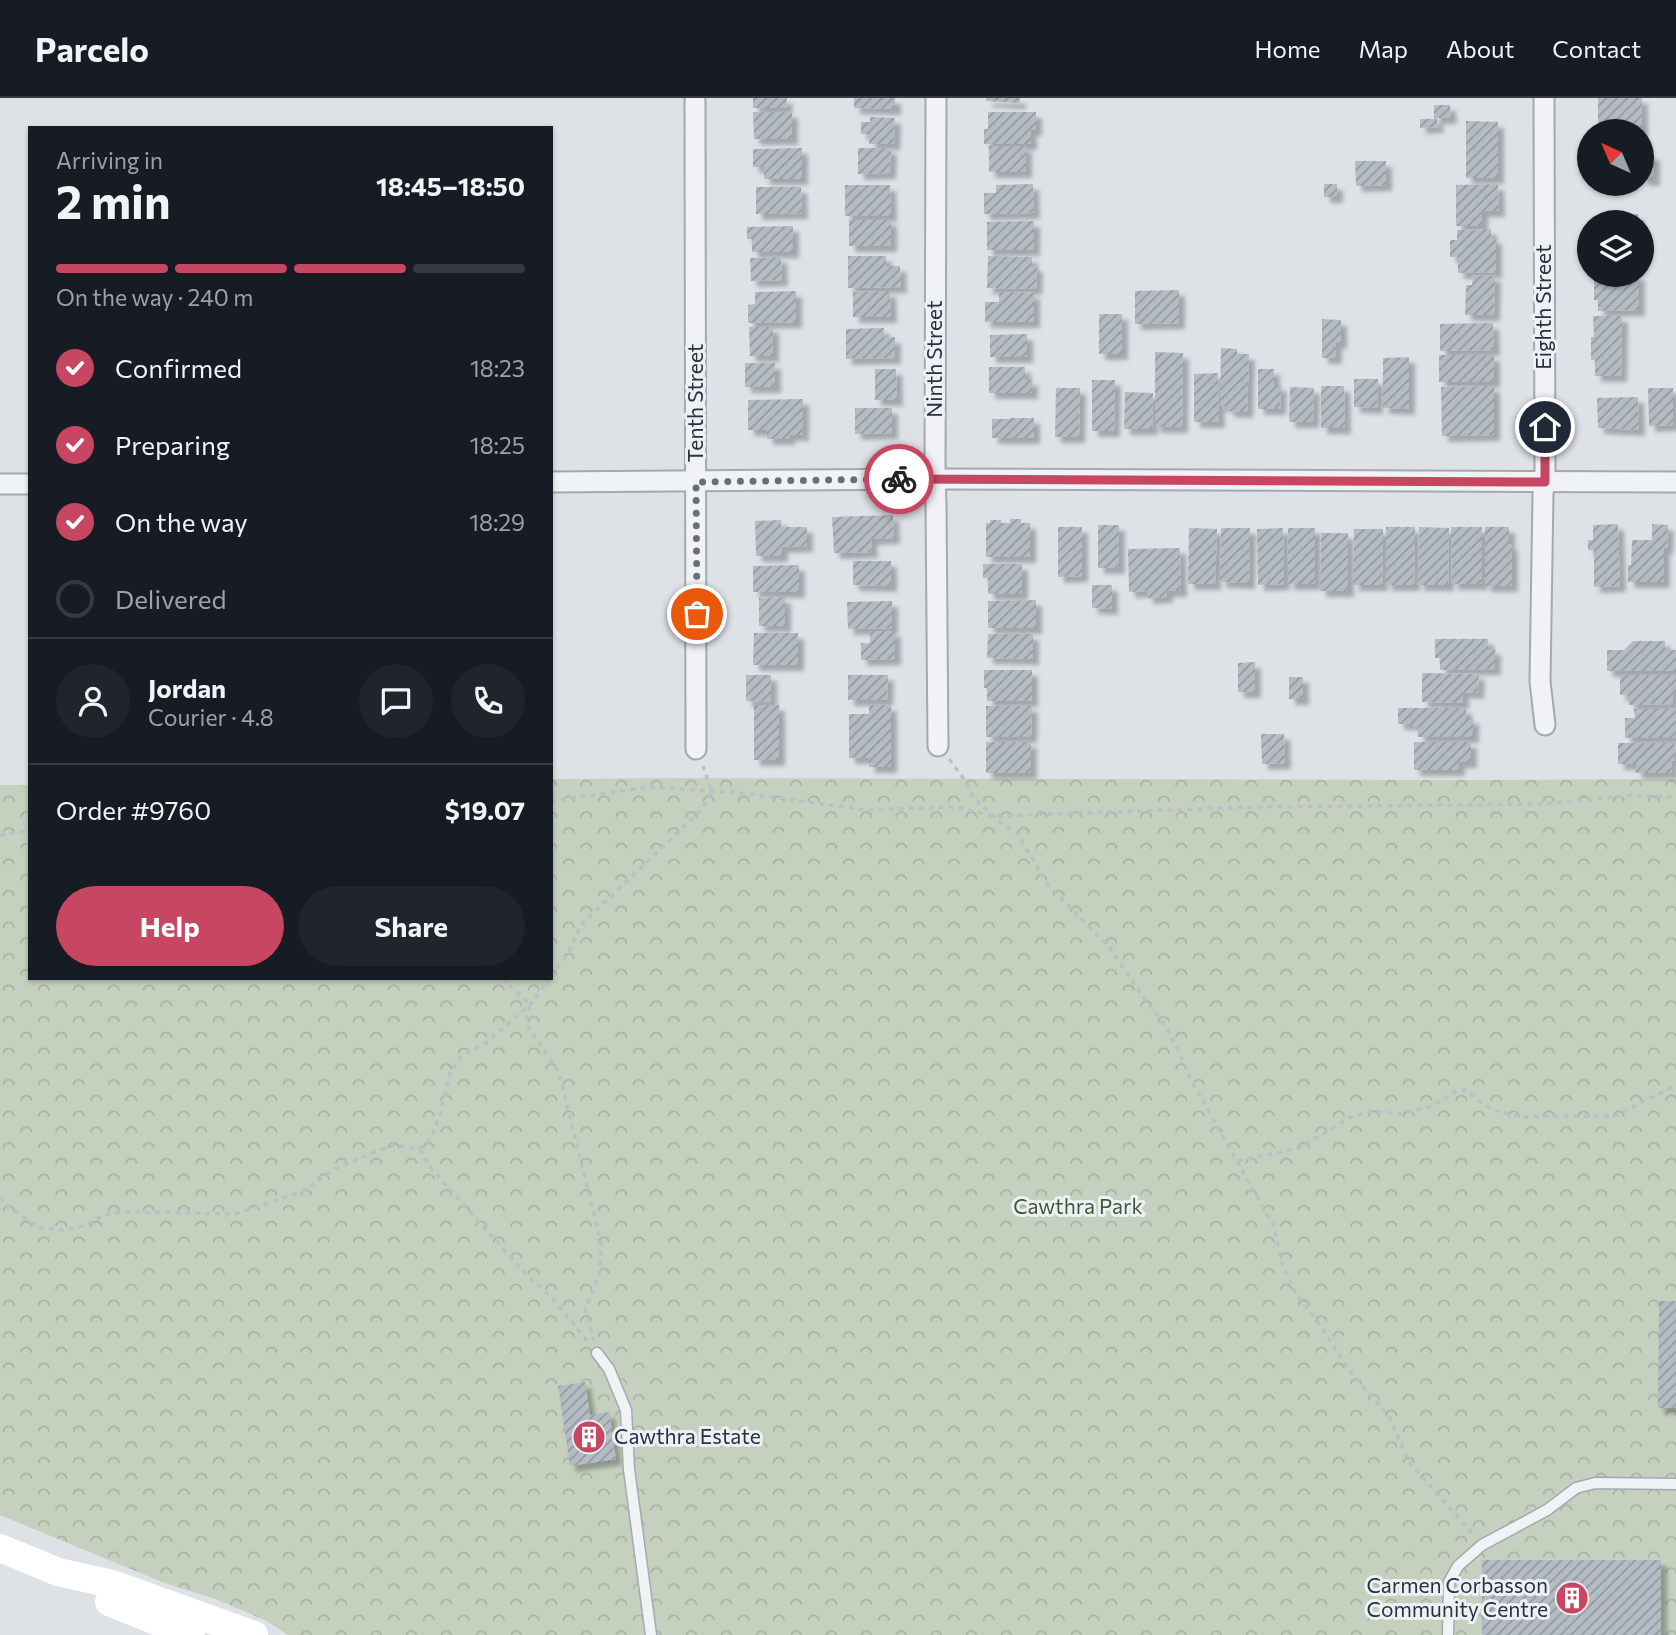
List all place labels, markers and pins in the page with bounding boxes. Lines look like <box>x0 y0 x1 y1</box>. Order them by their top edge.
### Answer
pin <box>1515 397 1575 457</box>
pin <box>667 584 727 644</box>
building icon: Cawthra Estate <box>570 1418 608 1456</box>
place label: Cawthra Estate <box>614 1423 761 1448</box>
place label: Carmen Corbasson Community Centre <box>1366 1572 1548 1621</box>
building icon: Carmen Corbasson Community Centre <box>1553 1579 1591 1617</box>

